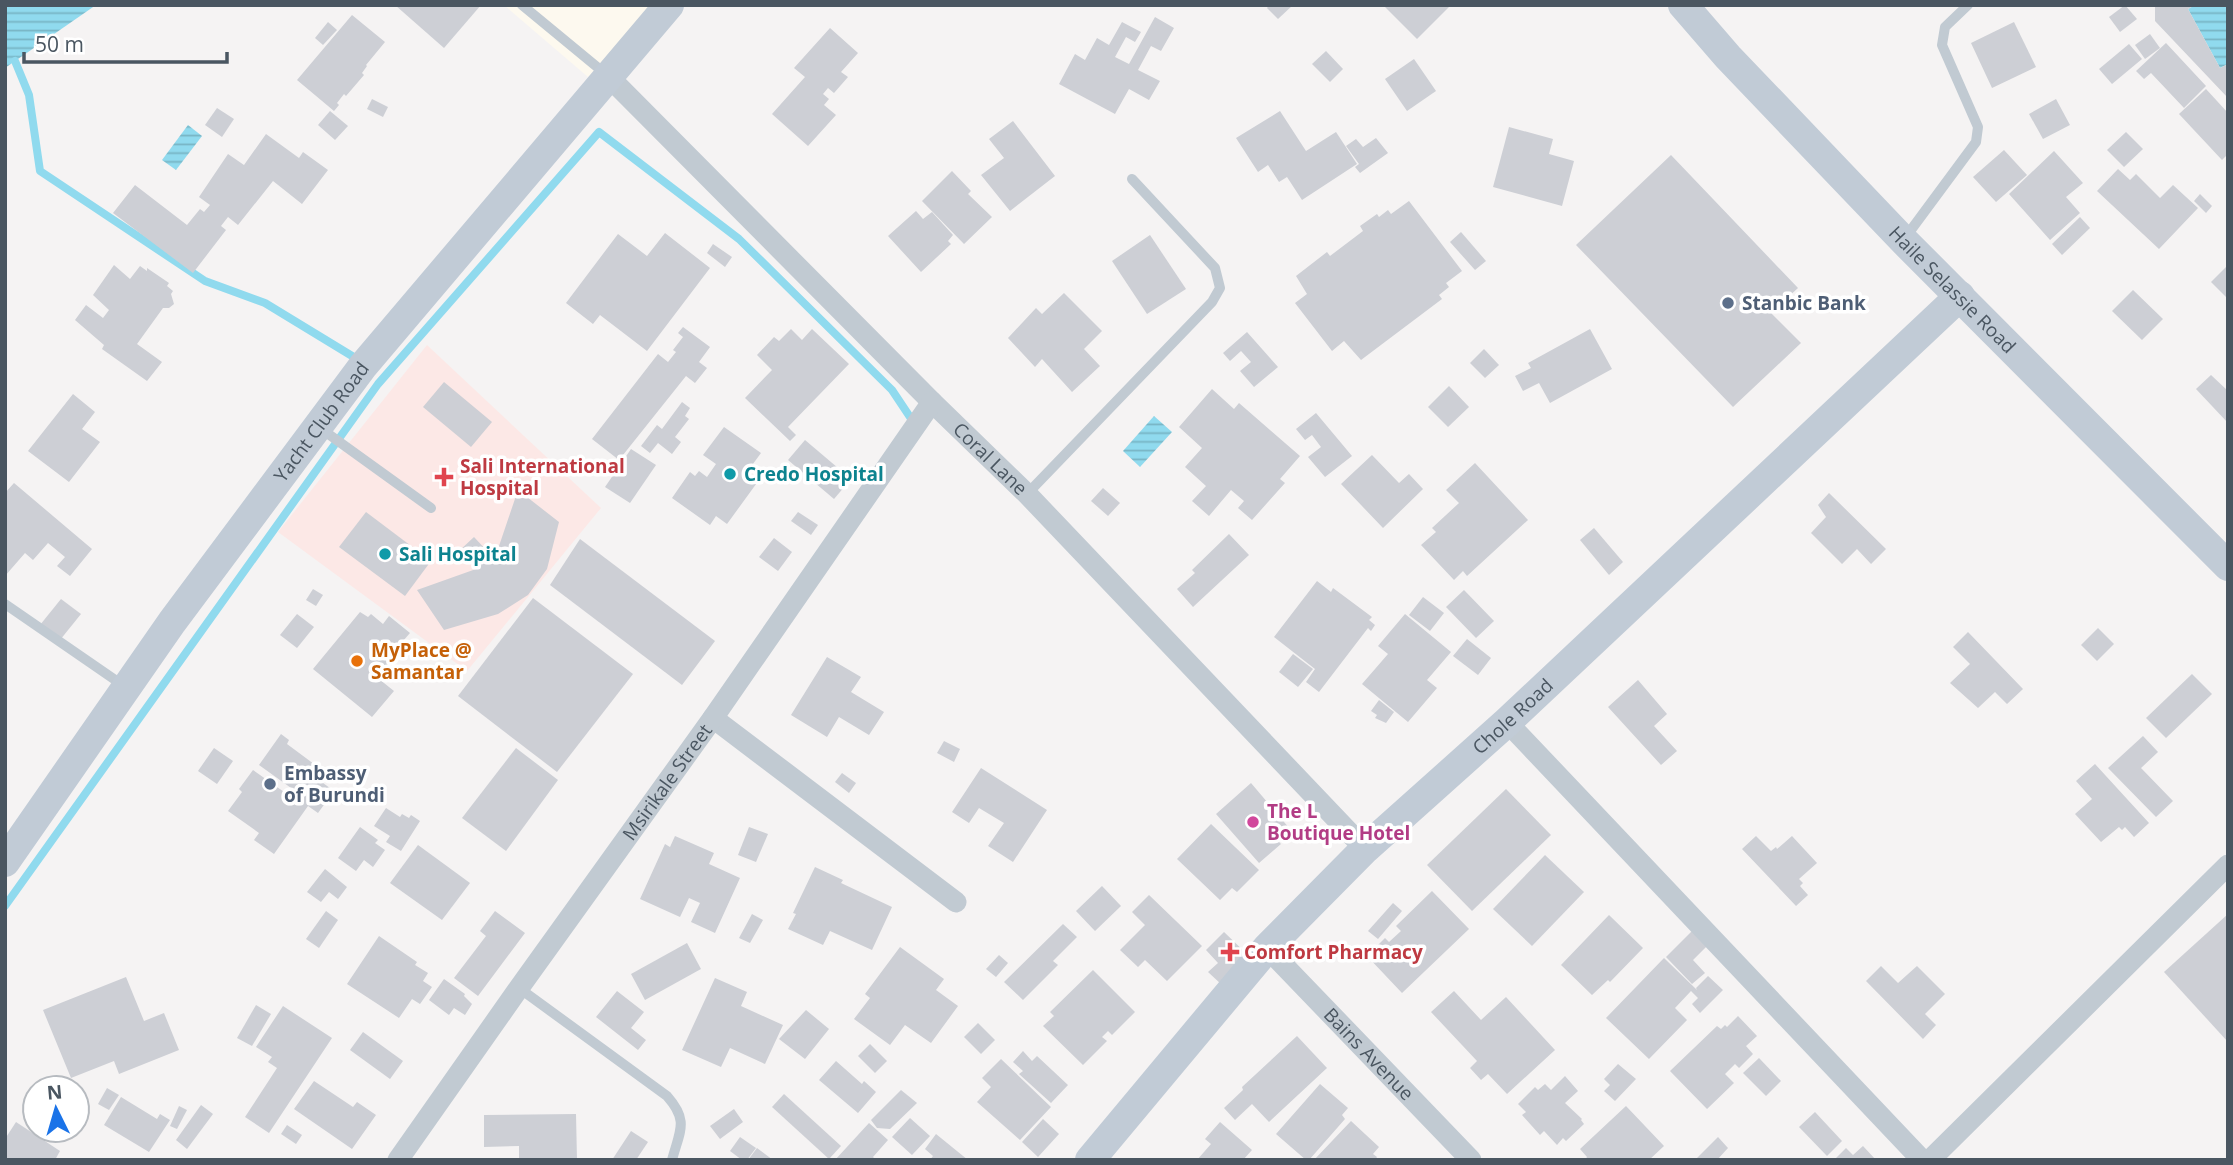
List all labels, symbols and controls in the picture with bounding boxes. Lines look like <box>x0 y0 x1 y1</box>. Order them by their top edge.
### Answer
scale bar <box>24 21 228 65</box>
text: 50 m <box>35 30 84 58</box>
street label: Haile Selassie Road <box>1883 220 2022 359</box>
place label: Stanbic Bank <box>1742 290 1866 316</box>
marker: Stanbic Bank <box>1720 295 1736 311</box>
street label: Yacht Club Road <box>268 356 375 487</box>
street label: Coral Lane <box>948 416 1033 501</box>
place label: Sali International Hospital <box>460 453 625 501</box>
place label: Credo Hospital <box>744 461 884 487</box>
marker: Credo Hospital <box>722 466 738 482</box>
marker: Sali International Hospital <box>434 467 454 487</box>
place label: Sali Hospital <box>399 541 517 567</box>
marker: Sali Hospital <box>377 546 393 562</box>
place label: MyPlace @ Samantar <box>371 637 472 685</box>
marker: MyPlace @ Samantar <box>349 653 365 669</box>
street label: Chole Road <box>1467 673 1558 760</box>
street label: Msirikale Street <box>616 718 718 845</box>
place label: Embassy of Burundi <box>284 760 385 808</box>
marker: Embassy of Burundi <box>262 776 278 792</box>
place label: The L Boutique Hotel <box>1267 798 1410 846</box>
marker: The L Boutique Hotel <box>1245 814 1261 830</box>
place label: Comfort Pharmacy <box>1244 939 1423 965</box>
marker: Comfort Pharmacy <box>1222 944 1238 960</box>
street label: Bains Avenue <box>1318 1002 1420 1106</box>
north arrow <box>21 1074 91 1144</box>
text: N <box>46 1078 63 1106</box>

